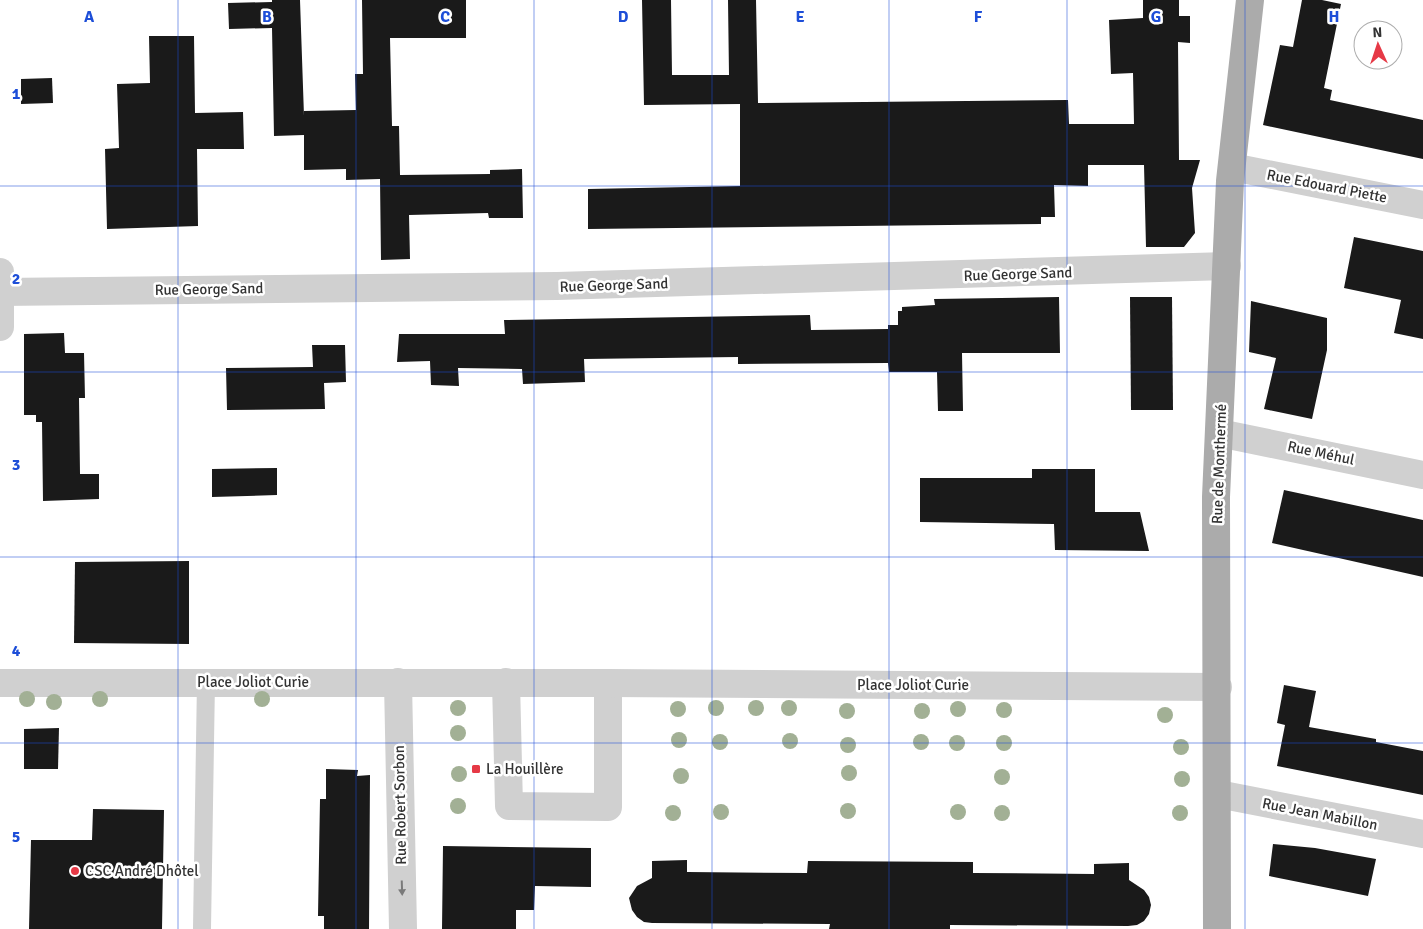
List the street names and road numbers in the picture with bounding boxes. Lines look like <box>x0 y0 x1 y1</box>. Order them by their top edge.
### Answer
street label: Rue Edouard Piette <box>1265 166 1389 206</box>
street label: Rue George Sand <box>963 263 1073 285</box>
street label: Rue George Sand <box>559 274 669 296</box>
street label: Rue George Sand <box>154 279 264 299</box>
street label: Rue de Monthermé <box>1208 404 1230 524</box>
street label: Rue Méhul <box>1286 437 1356 469</box>
street label: Place Joliot Curie <box>197 673 309 691</box>
street label: Place Joliot Curie <box>857 676 969 694</box>
street label: Rue Robert Sorbon <box>390 745 410 865</box>
street label: Rue Jean Mabillon <box>1261 794 1379 834</box>

